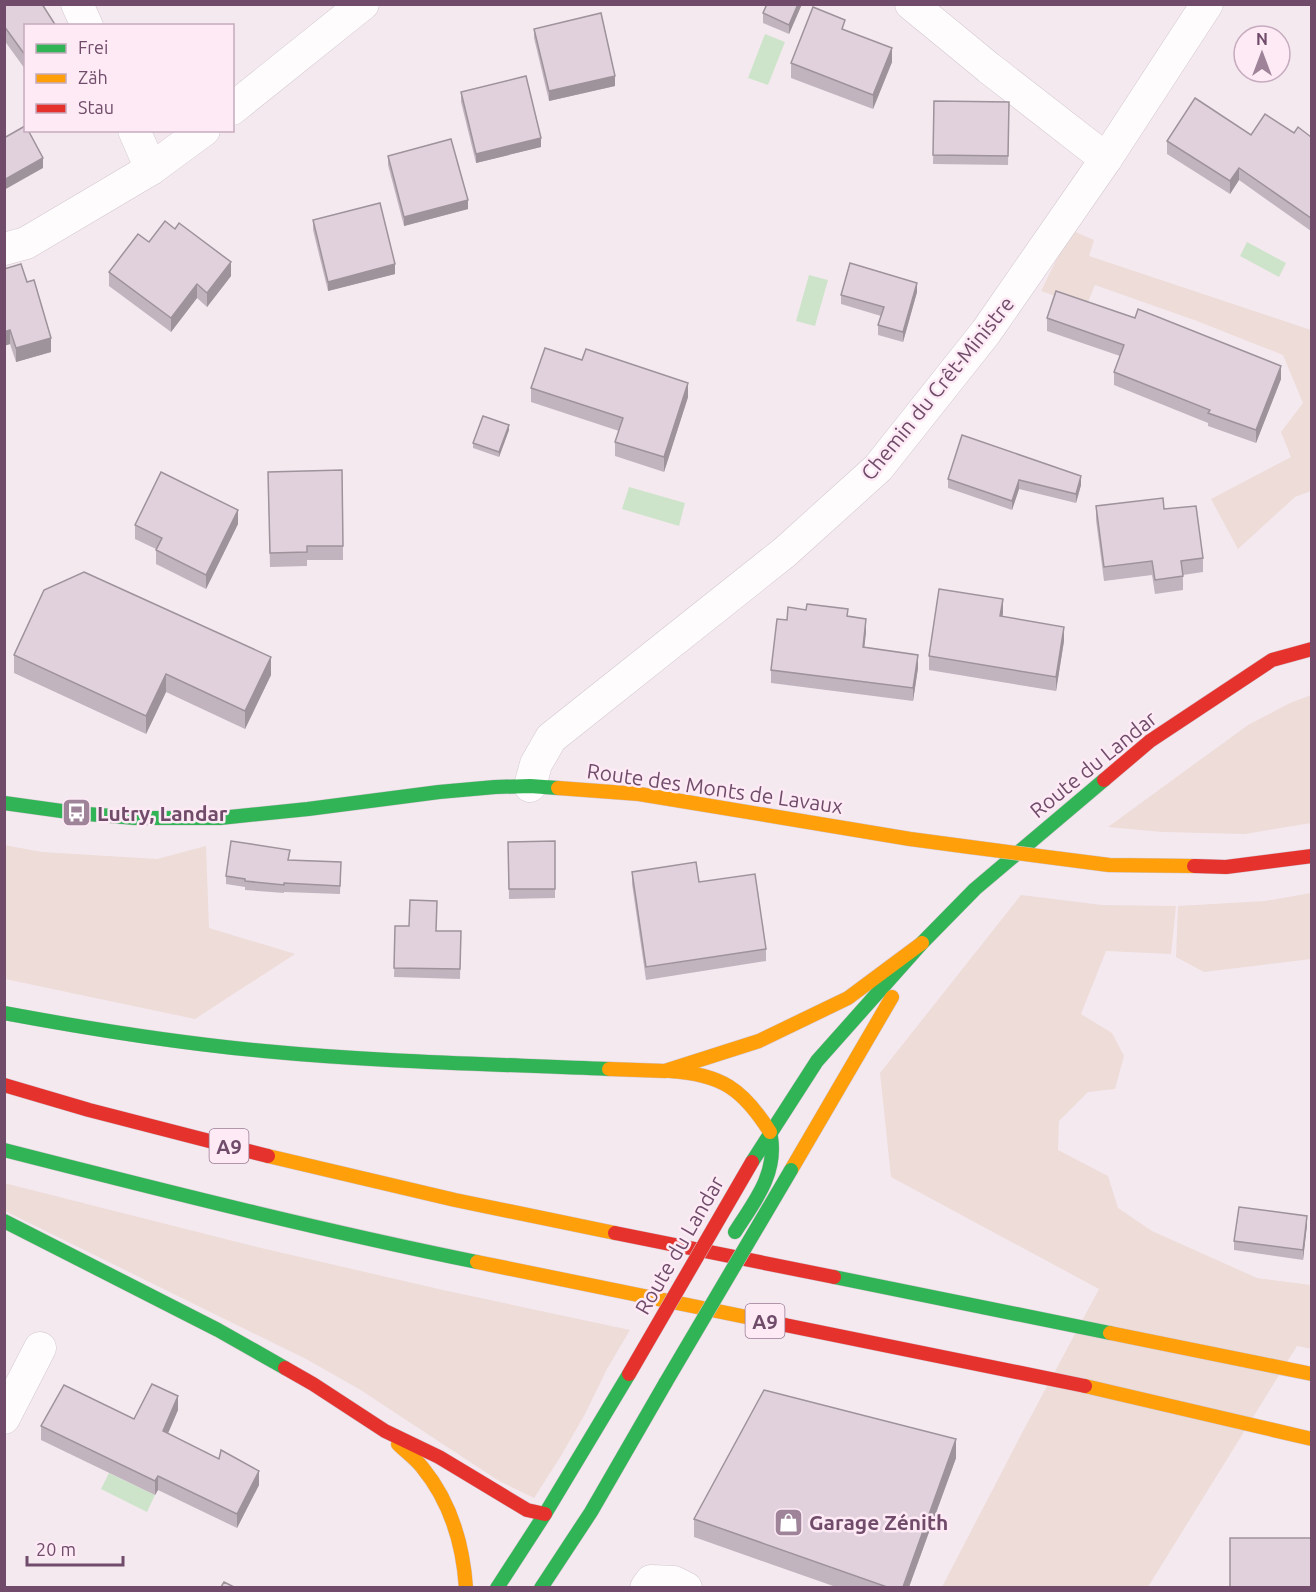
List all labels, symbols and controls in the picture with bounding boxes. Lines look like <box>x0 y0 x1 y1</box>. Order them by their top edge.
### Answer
legend <box>24 24 234 132</box>
north arrow <box>1232 24 1292 84</box>
text: N <box>1256 30 1268 48</box>
text: Frei <box>78 37 108 57</box>
text: Zäh <box>78 67 108 87</box>
text: Stau <box>78 97 114 117</box>
street label: Chemin du Crêt-Ministre <box>856 291 1018 485</box>
street label: Route du Landar <box>1025 706 1161 822</box>
street label: Route des Monts de Lavaux <box>585 758 845 818</box>
bus stop icon: Lutry, Landar <box>60 797 92 829</box>
place label: Lutry, Landar <box>97 801 228 825</box>
road number: A9 <box>210 1129 248 1163</box>
street label: Route du Landar <box>630 1172 728 1318</box>
road number: A9 <box>746 1304 784 1338</box>
shop icon: Garage Zénith <box>772 1506 804 1538</box>
place label: Garage Zénith <box>809 1510 948 1534</box>
scale bar <box>27 1529 123 1567</box>
text: 20 m <box>36 1539 76 1559</box>

